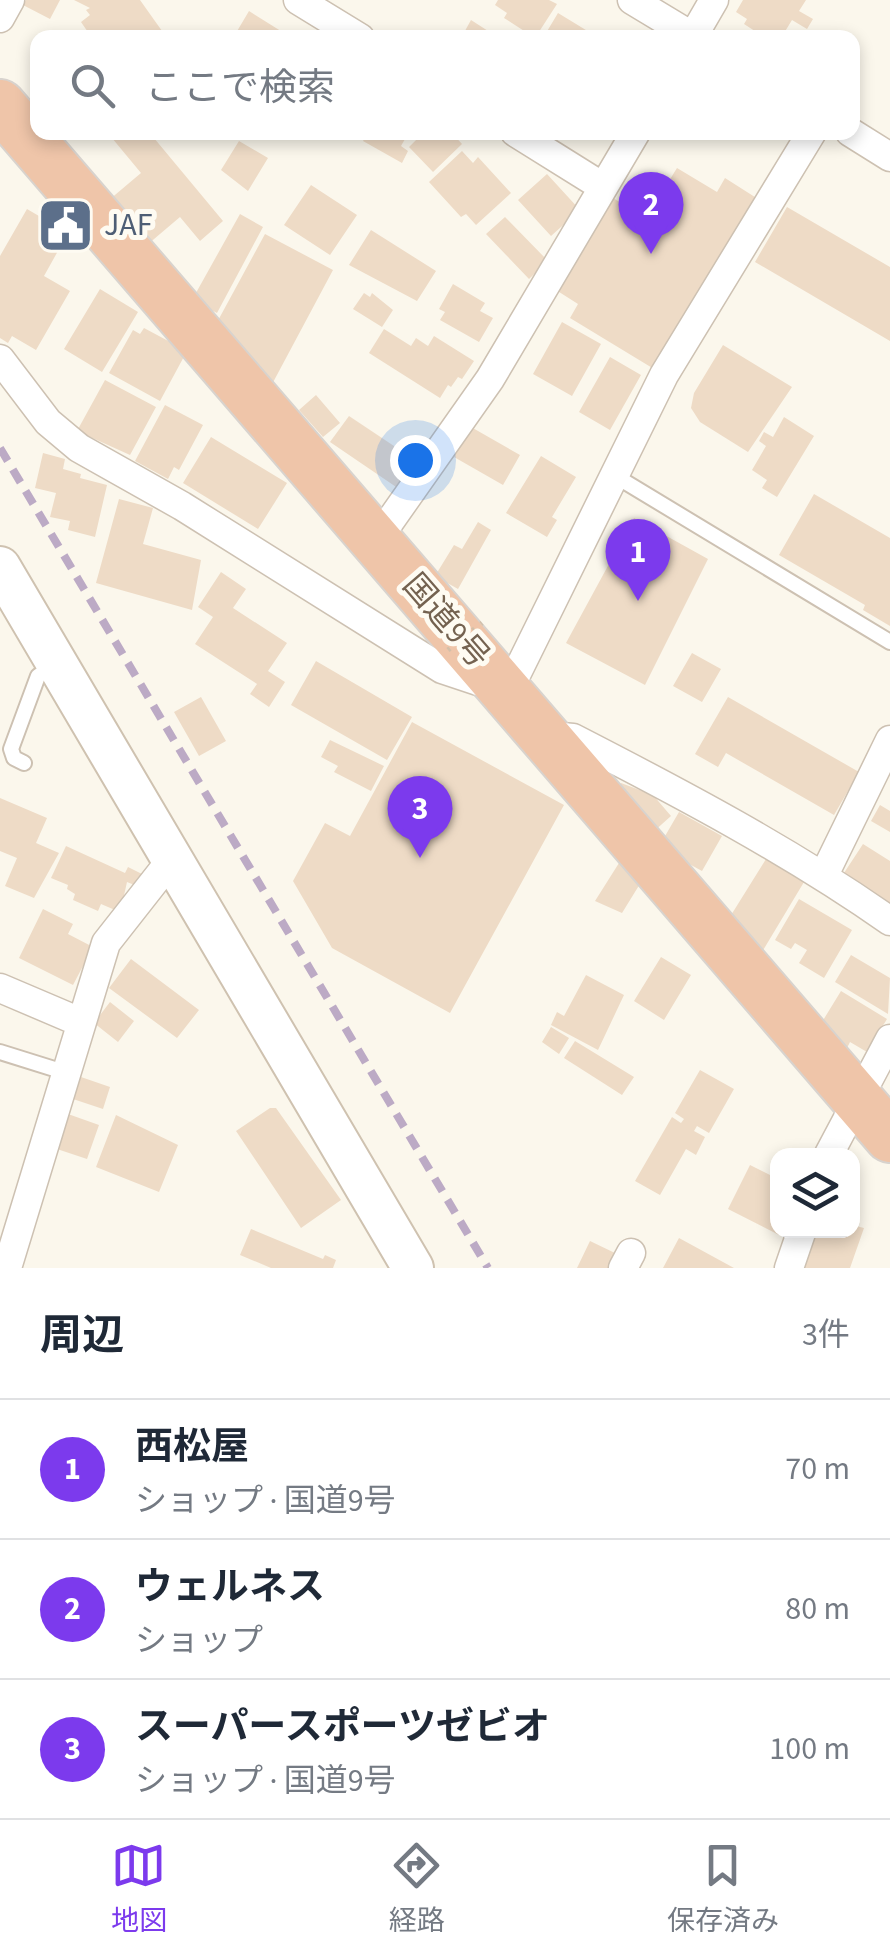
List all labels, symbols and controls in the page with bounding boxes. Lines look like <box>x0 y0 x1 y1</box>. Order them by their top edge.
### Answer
search box <box>30 30 860 140</box>
icon: search <box>65 58 120 113</box>
text: ここで検索 <box>145 61 335 115</box>
pin: 2 <box>618 172 684 254</box>
public building icon: JAF <box>35 195 95 255</box>
place label: JAF <box>104 202 153 248</box>
your location <box>390 435 441 486</box>
pin: 1 <box>606 518 670 601</box>
street label: 国道9号 <box>392 564 500 678</box>
pin: 3 <box>388 776 452 858</box>
map controls <box>770 1148 860 1238</box>
button: layers <box>770 1148 860 1238</box>
text: 周辺 <box>40 1306 124 1366</box>
text: 3件 <box>802 1312 850 1358</box>
text: 西松屋 <box>135 1420 249 1474</box>
text: 1 <box>64 1446 81 1492</box>
text: 70 m <box>785 1446 850 1492</box>
text: ショップ · 国道9号 <box>135 1478 396 1524</box>
text: ウェルネス <box>135 1560 325 1614</box>
text: 2 <box>64 1586 81 1632</box>
text: 80 m <box>785 1586 850 1632</box>
text: ショップ <box>135 1618 263 1664</box>
text: スーパースポーツゼビオ <box>135 1700 550 1754</box>
text: 3 <box>64 1726 81 1772</box>
text: 100 m <box>769 1726 850 1772</box>
text: ショップ · 国道9号 <box>135 1758 396 1804</box>
tab: 地図 <box>111 1838 167 1941</box>
tab: 経路 <box>389 1838 445 1941</box>
tab: 保存済み <box>667 1838 779 1941</box>

